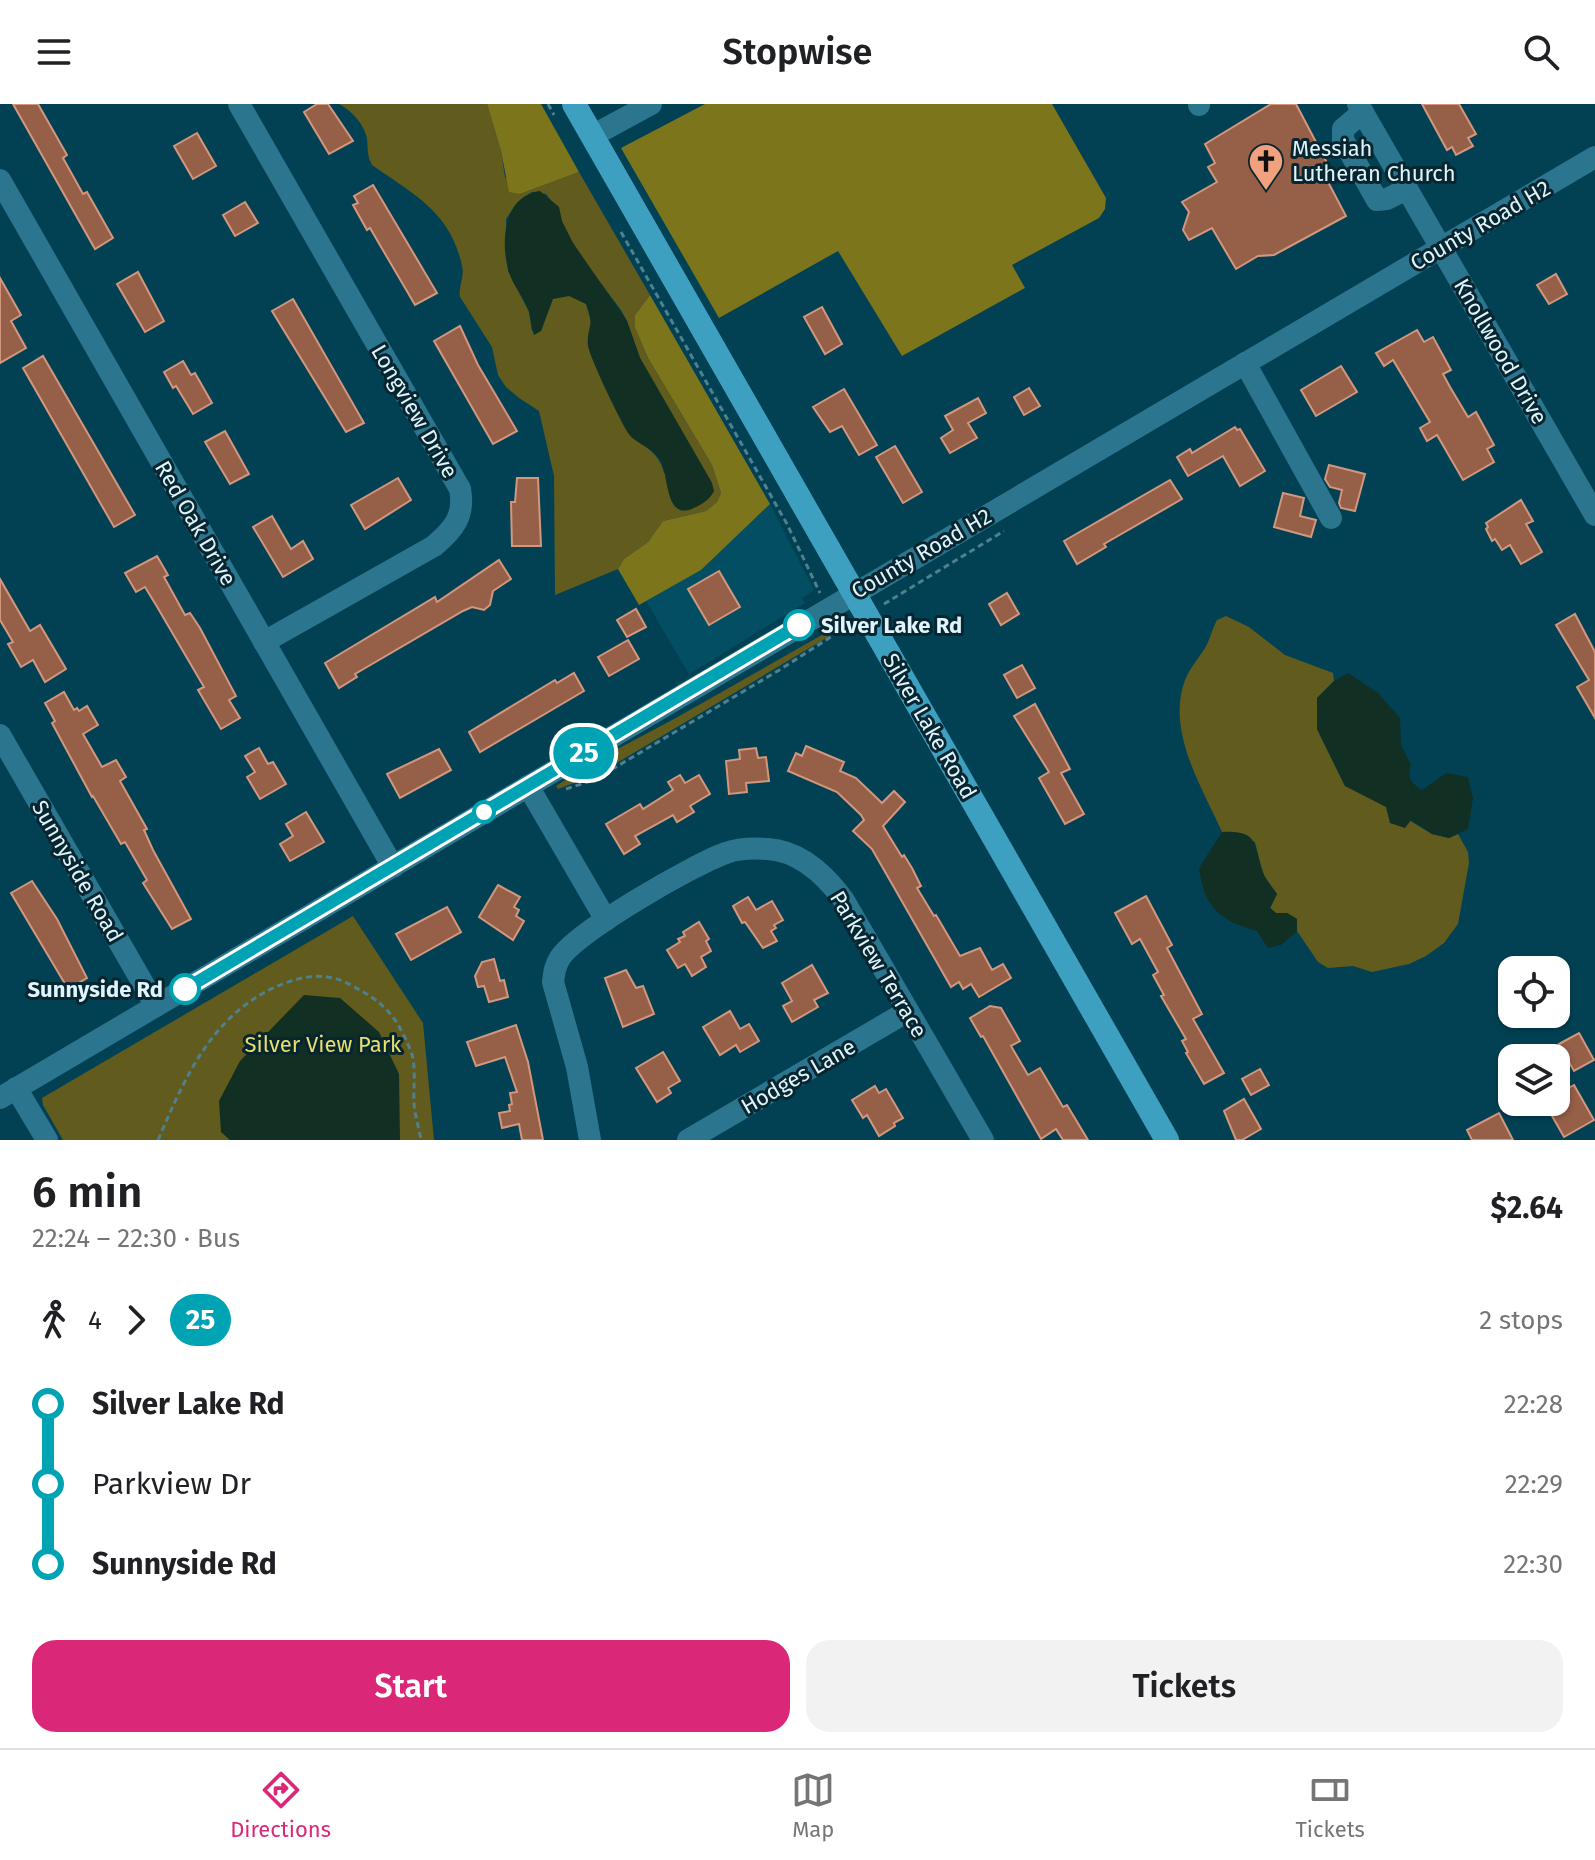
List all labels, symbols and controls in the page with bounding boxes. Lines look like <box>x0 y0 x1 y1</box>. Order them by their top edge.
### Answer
icon: menu <box>32 30 76 74</box>
text: Stopwise <box>723 30 872 74</box>
icon: search <box>1519 30 1563 74</box>
place label: Messiah Lutheran Church <box>1292 135 1456 187</box>
church icon: Messiah Lutheran Church <box>1247 142 1285 192</box>
street label: County Road H2 <box>1405 174 1555 276</box>
street label: Knollwood Drive <box>1448 274 1553 429</box>
street label: Longview Drive <box>365 340 464 483</box>
street label: Red Oak Drive <box>149 456 242 590</box>
street label: County Road H2 <box>846 502 996 604</box>
marker: Silver Lake Rd <box>784 610 814 640</box>
place label: Silver Lake Rd <box>821 612 962 639</box>
street label: Silver Lake Road <box>877 649 982 804</box>
line badge: 25 <box>548 727 620 779</box>
text: 25 <box>569 736 599 769</box>
street label: Sunnyside Road <box>26 796 129 947</box>
unlabelled marker <box>473 801 495 823</box>
street label: Parkview Terrace <box>824 886 933 1042</box>
map controls <box>1498 956 1570 1116</box>
button: locate <box>1498 956 1570 1028</box>
marker: Sunnyside Rd <box>170 974 200 1004</box>
place label: Sunnyside Rd <box>28 976 163 1003</box>
park label: Silver View Park <box>245 1031 402 1058</box>
street label: Hodges Lane <box>736 1033 860 1120</box>
button: layers <box>1498 1044 1570 1116</box>
text: 6 min <box>32 1166 142 1219</box>
text: $2.64 <box>1491 1190 1563 1226</box>
text: 22:24 – 22:30 · Bus <box>32 1223 240 1254</box>
icon: walk <box>32 1298 76 1342</box>
icon: forward <box>114 1298 158 1342</box>
text: 25 <box>186 1303 215 1336</box>
text: 4 <box>88 1305 102 1336</box>
text: 2 stops <box>1479 1305 1563 1336</box>
text: Silver Lake Rd <box>92 1386 285 1422</box>
text: 22:28 <box>1504 1389 1563 1420</box>
text: Parkview Dr <box>92 1466 251 1502</box>
text: 22:29 <box>1505 1469 1563 1500</box>
text: Sunnyside Rd <box>92 1546 277 1582</box>
text: 22:30 <box>1503 1549 1563 1580</box>
button: Start <box>32 1640 790 1732</box>
button: Tickets <box>806 1640 1563 1732</box>
tab: Directions <box>230 1768 331 1843</box>
tab: Map <box>791 1768 835 1843</box>
tab: Tickets <box>1296 1768 1365 1843</box>

